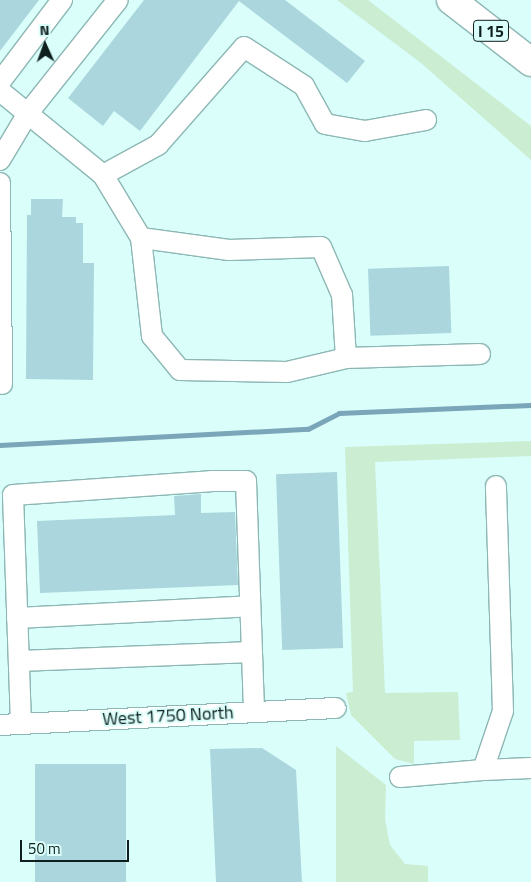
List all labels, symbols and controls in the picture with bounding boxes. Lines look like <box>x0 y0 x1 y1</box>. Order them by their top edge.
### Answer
road number: I 15 <box>472 18 510 44</box>
text: N <box>39 19 50 40</box>
north arrow <box>20 20 70 70</box>
street label: West 1750 North <box>102 702 234 730</box>
scale bar <box>22 830 131 862</box>
text: 50 m <box>28 837 61 860</box>

